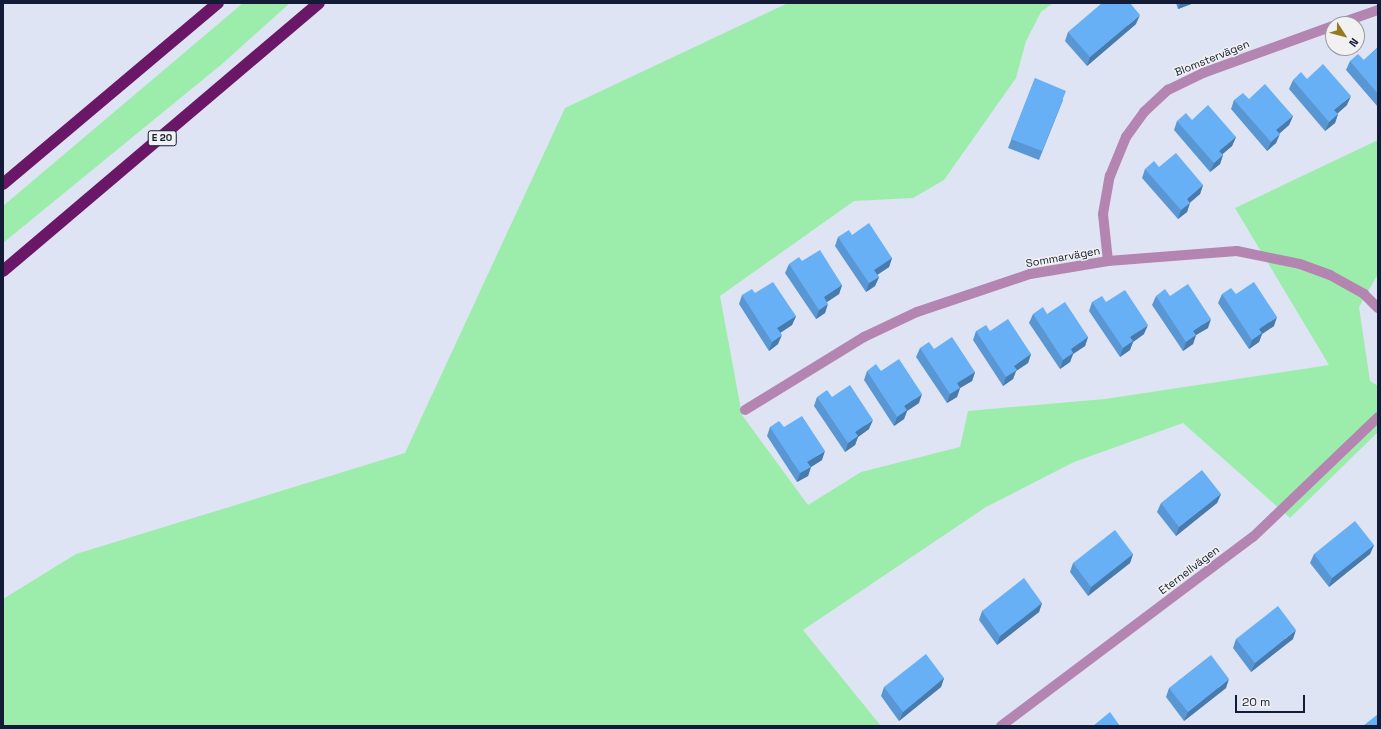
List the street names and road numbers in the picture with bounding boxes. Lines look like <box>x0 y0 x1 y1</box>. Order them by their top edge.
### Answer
street label: Blomstervägen <box>1173 37 1251 79</box>
road number: E 20 <box>147 130 177 146</box>
street label: Sommarvägen <box>1025 244 1101 270</box>
street label: Eternellvägen <box>1156 543 1222 597</box>

